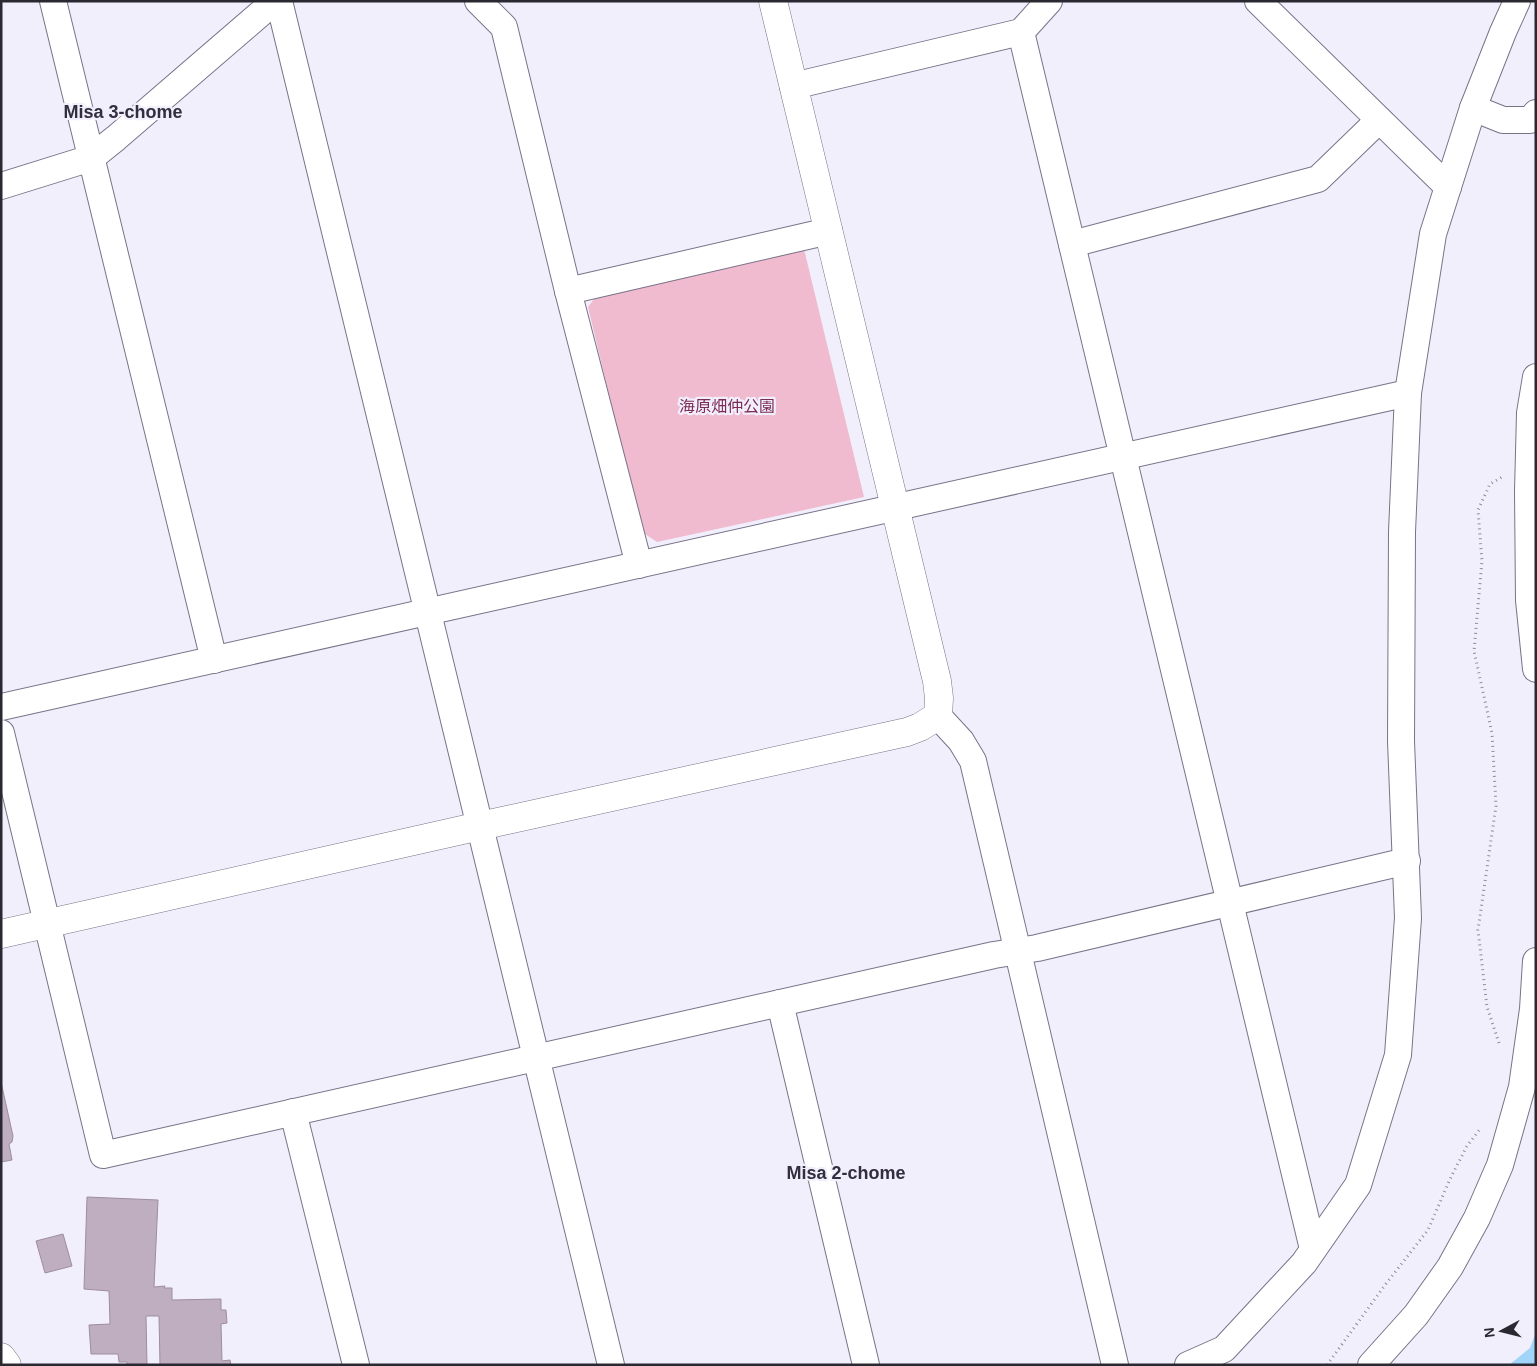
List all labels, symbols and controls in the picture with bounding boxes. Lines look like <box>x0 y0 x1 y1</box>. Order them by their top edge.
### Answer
district label: Misa 3-chome <box>63 102 183 122</box>
park label: 海原畑仲公園 <box>679 398 775 415</box>
district label: Misa 2-chome <box>786 1163 906 1183</box>
north arrow <box>1477 1306 1527 1356</box>
text: N <box>1481 1327 1498 1339</box>

